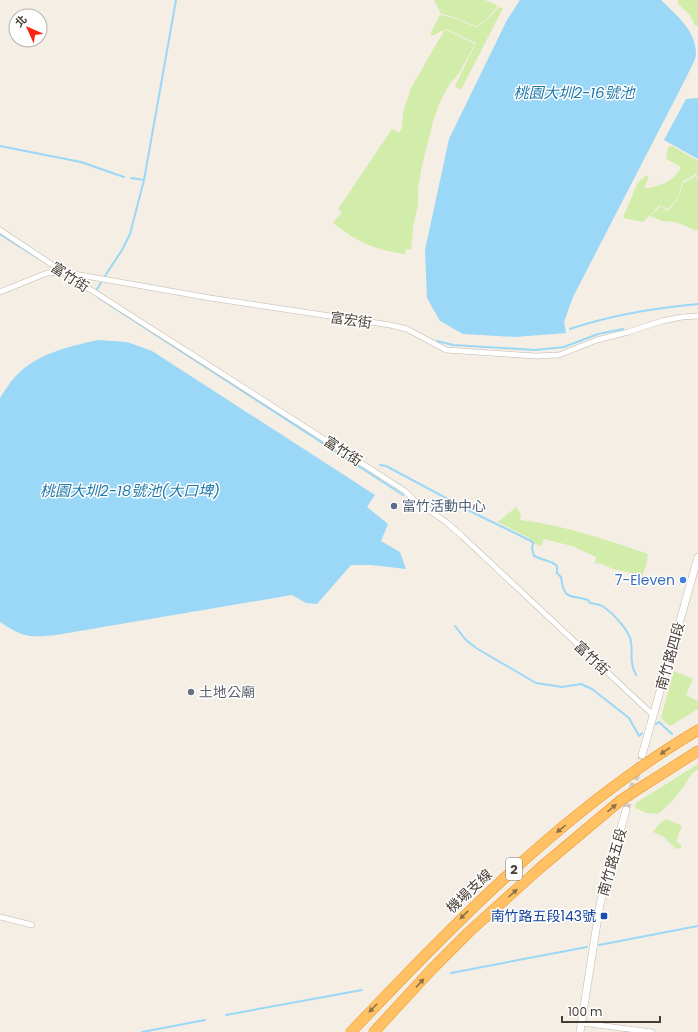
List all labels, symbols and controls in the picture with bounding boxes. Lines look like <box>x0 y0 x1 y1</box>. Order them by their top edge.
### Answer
north arrow <box>8 8 48 48</box>
text: 北 <box>11 11 30 30</box>
water label: 桃園大圳2-16號池 <box>513 82 637 103</box>
street label: 富竹街 <box>47 257 93 297</box>
street label: 富宏街 <box>329 307 373 333</box>
street label: 富竹街 <box>320 431 366 471</box>
water label: 桃園大圳2-18號池(大口埤) <box>40 480 220 501</box>
place label: 富竹活動中心 <box>402 496 486 516</box>
marker: 富竹活動中心 <box>389 501 399 511</box>
place label: 7-Eleven <box>615 570 675 590</box>
marker: 7-Eleven <box>678 575 688 585</box>
street label: 南竹路四段 <box>651 620 689 692</box>
street label: 富竹街 <box>570 636 614 680</box>
place label: 土地公廟 <box>199 682 255 702</box>
marker: 土地公廟 <box>186 687 196 697</box>
one-way arrow <box>660 747 670 755</box>
one-way arrow <box>606 803 617 812</box>
one-way arrow <box>555 824 566 833</box>
street label: 南竹路五段 <box>593 826 631 898</box>
road number: 2 <box>506 858 522 880</box>
street label: 機場支線 <box>442 865 496 917</box>
one-way arrow <box>508 888 518 897</box>
place label: 南竹路五段143號 <box>490 906 596 926</box>
one-way arrow <box>459 910 469 920</box>
marker: 南竹路五段143號 <box>599 911 609 921</box>
one-way arrow <box>415 978 424 988</box>
scale bar <box>562 998 660 1024</box>
one-way arrow <box>368 1003 378 1013</box>
text: 100 m <box>568 1003 602 1020</box>

